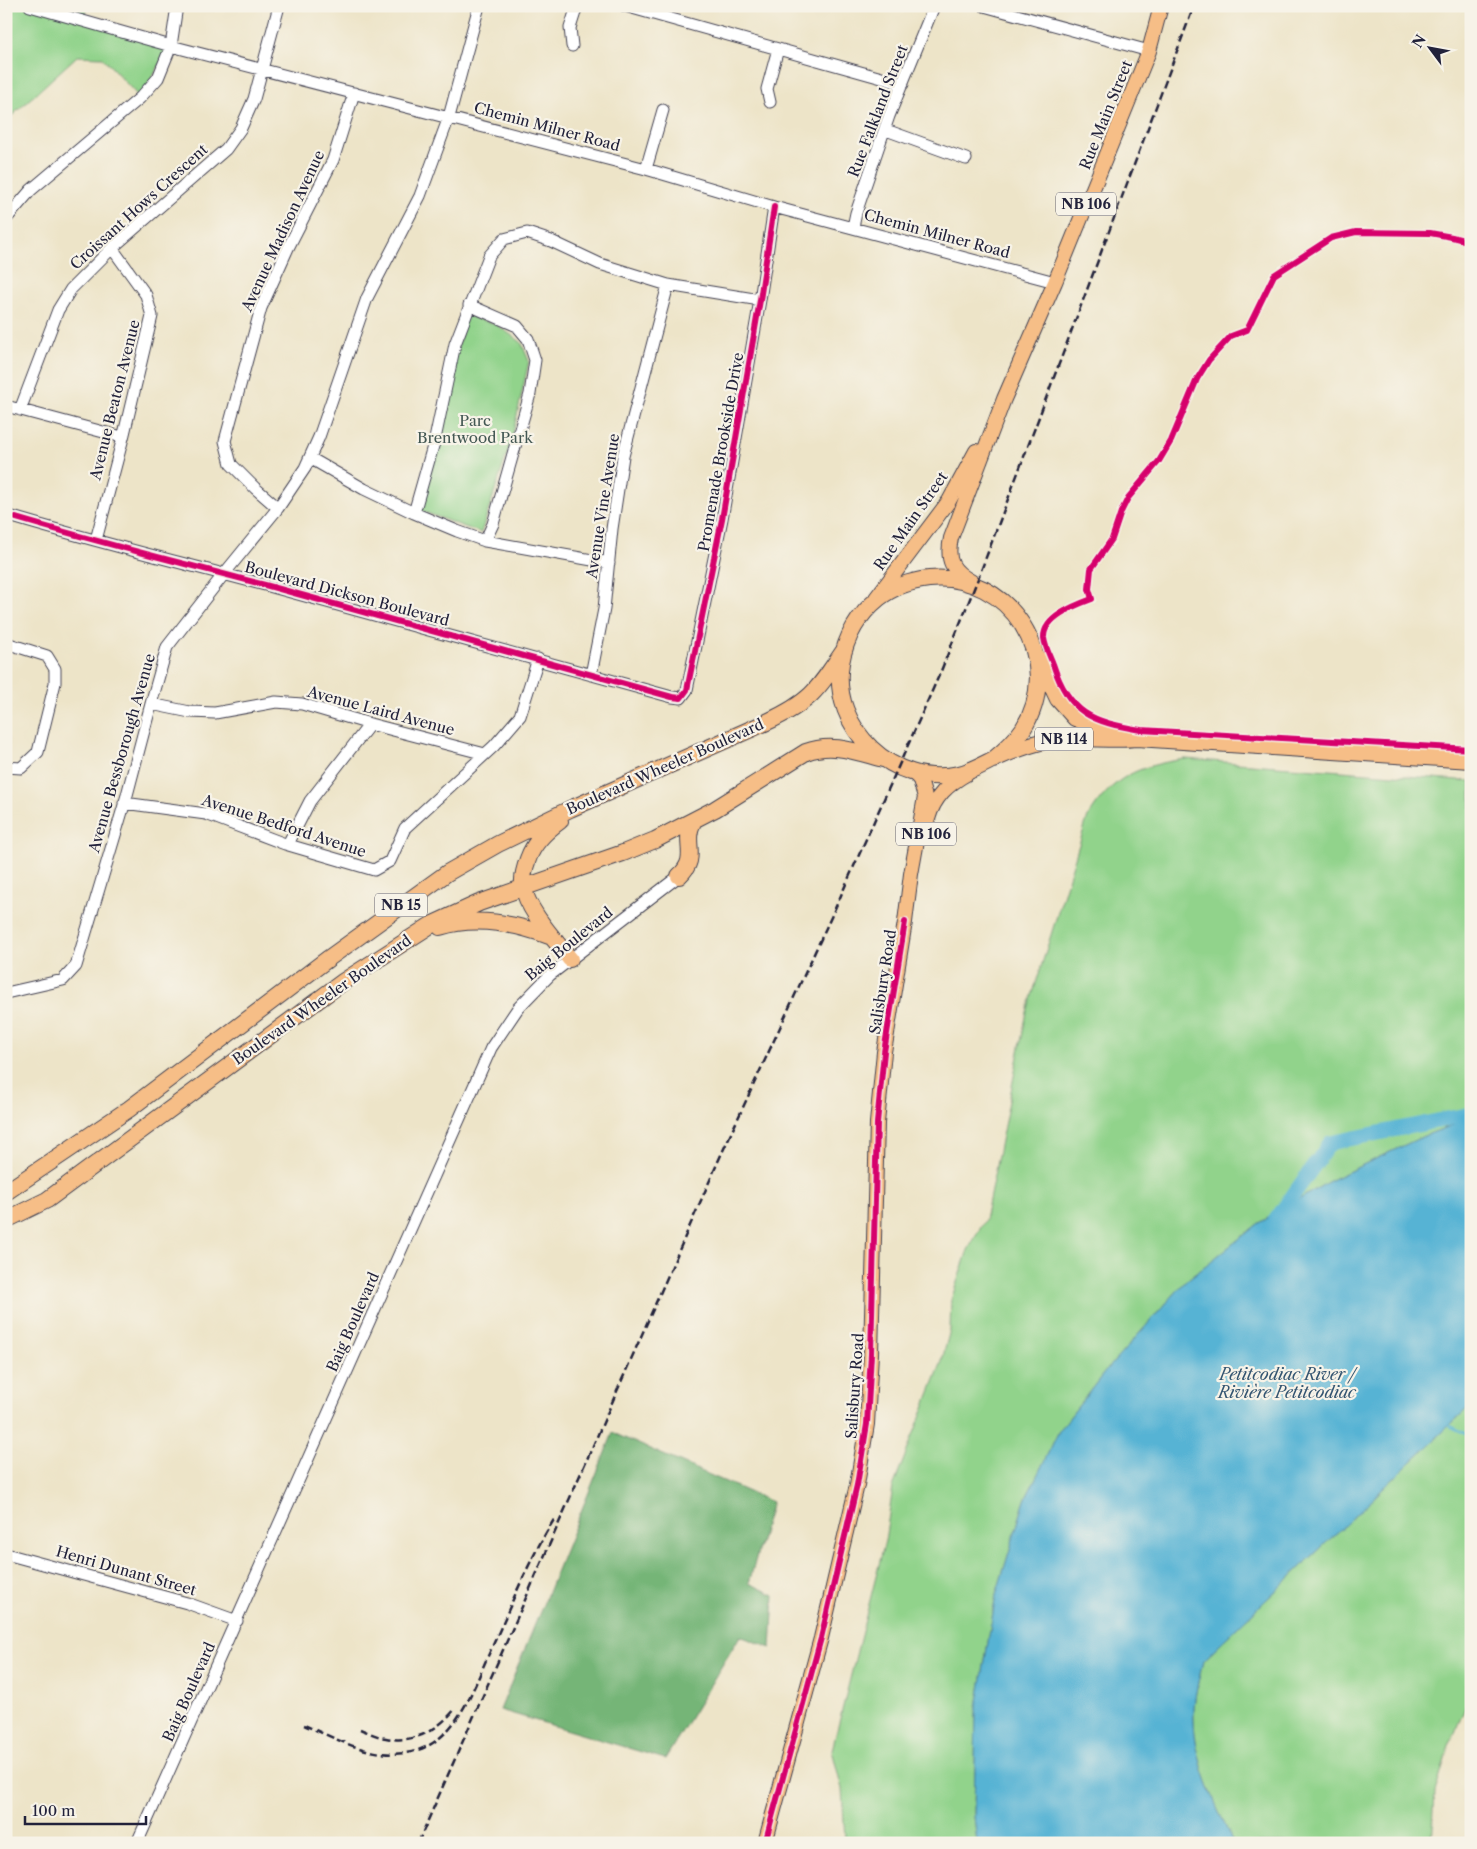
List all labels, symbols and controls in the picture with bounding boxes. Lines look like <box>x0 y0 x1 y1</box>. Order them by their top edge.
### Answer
north arrow <box>1404 22 1454 72</box>
text: N <box>1408 31 1430 51</box>
street label: Rue Falkland Street <box>844 41 912 180</box>
street label: Rue Main Street <box>1075 57 1136 172</box>
street label: Chemin Milner Road <box>472 98 622 155</box>
street label: Croissant Hows Crescent <box>66 139 212 273</box>
street label: Avenue Madison Avenue <box>236 147 328 315</box>
road number: NB 106 <box>1056 192 1116 215</box>
street label: Chemin Milner Road <box>862 205 1012 262</box>
street label: Avenue Beaton Avenue <box>85 318 144 483</box>
street label: Promenade Brookside Drive <box>694 351 747 553</box>
park label: Parc Brentwood Park <box>417 411 534 447</box>
street label: Avenue Vine Avenue <box>581 432 623 581</box>
street label: Rue Main Street <box>870 467 952 574</box>
street label: Boulevard Dickson Boulevard <box>243 557 452 630</box>
street label: Avenue Bessborough Avenue <box>84 651 159 855</box>
street label: Avenue Laird Avenue <box>304 681 457 739</box>
street label: Boulevard Wheeler Boulevard <box>563 714 766 819</box>
road number: NB 114 <box>1035 728 1093 751</box>
street label: Avenue Bedford Avenue <box>199 790 369 861</box>
road number: NB 106 <box>896 822 956 846</box>
road number: NB 15 <box>375 894 427 916</box>
street label: Baig Boulevard <box>521 902 616 985</box>
street label: Salisbury Road <box>865 928 900 1036</box>
street label: Boulevard Wheeler Boulevard <box>229 930 415 1069</box>
street label: Baig Boulevard <box>322 1269 383 1375</box>
street label: Salisbury Road <box>841 1332 868 1439</box>
water label: Petitcodiac River / Rivière Petitcodiac <box>1216 1364 1359 1402</box>
street label: Henri Dunant Street <box>54 1541 199 1600</box>
street label: Baig Boulevard <box>158 1639 219 1745</box>
scale bar <box>25 1794 146 1826</box>
text: 100 m <box>32 1801 75 1820</box>

